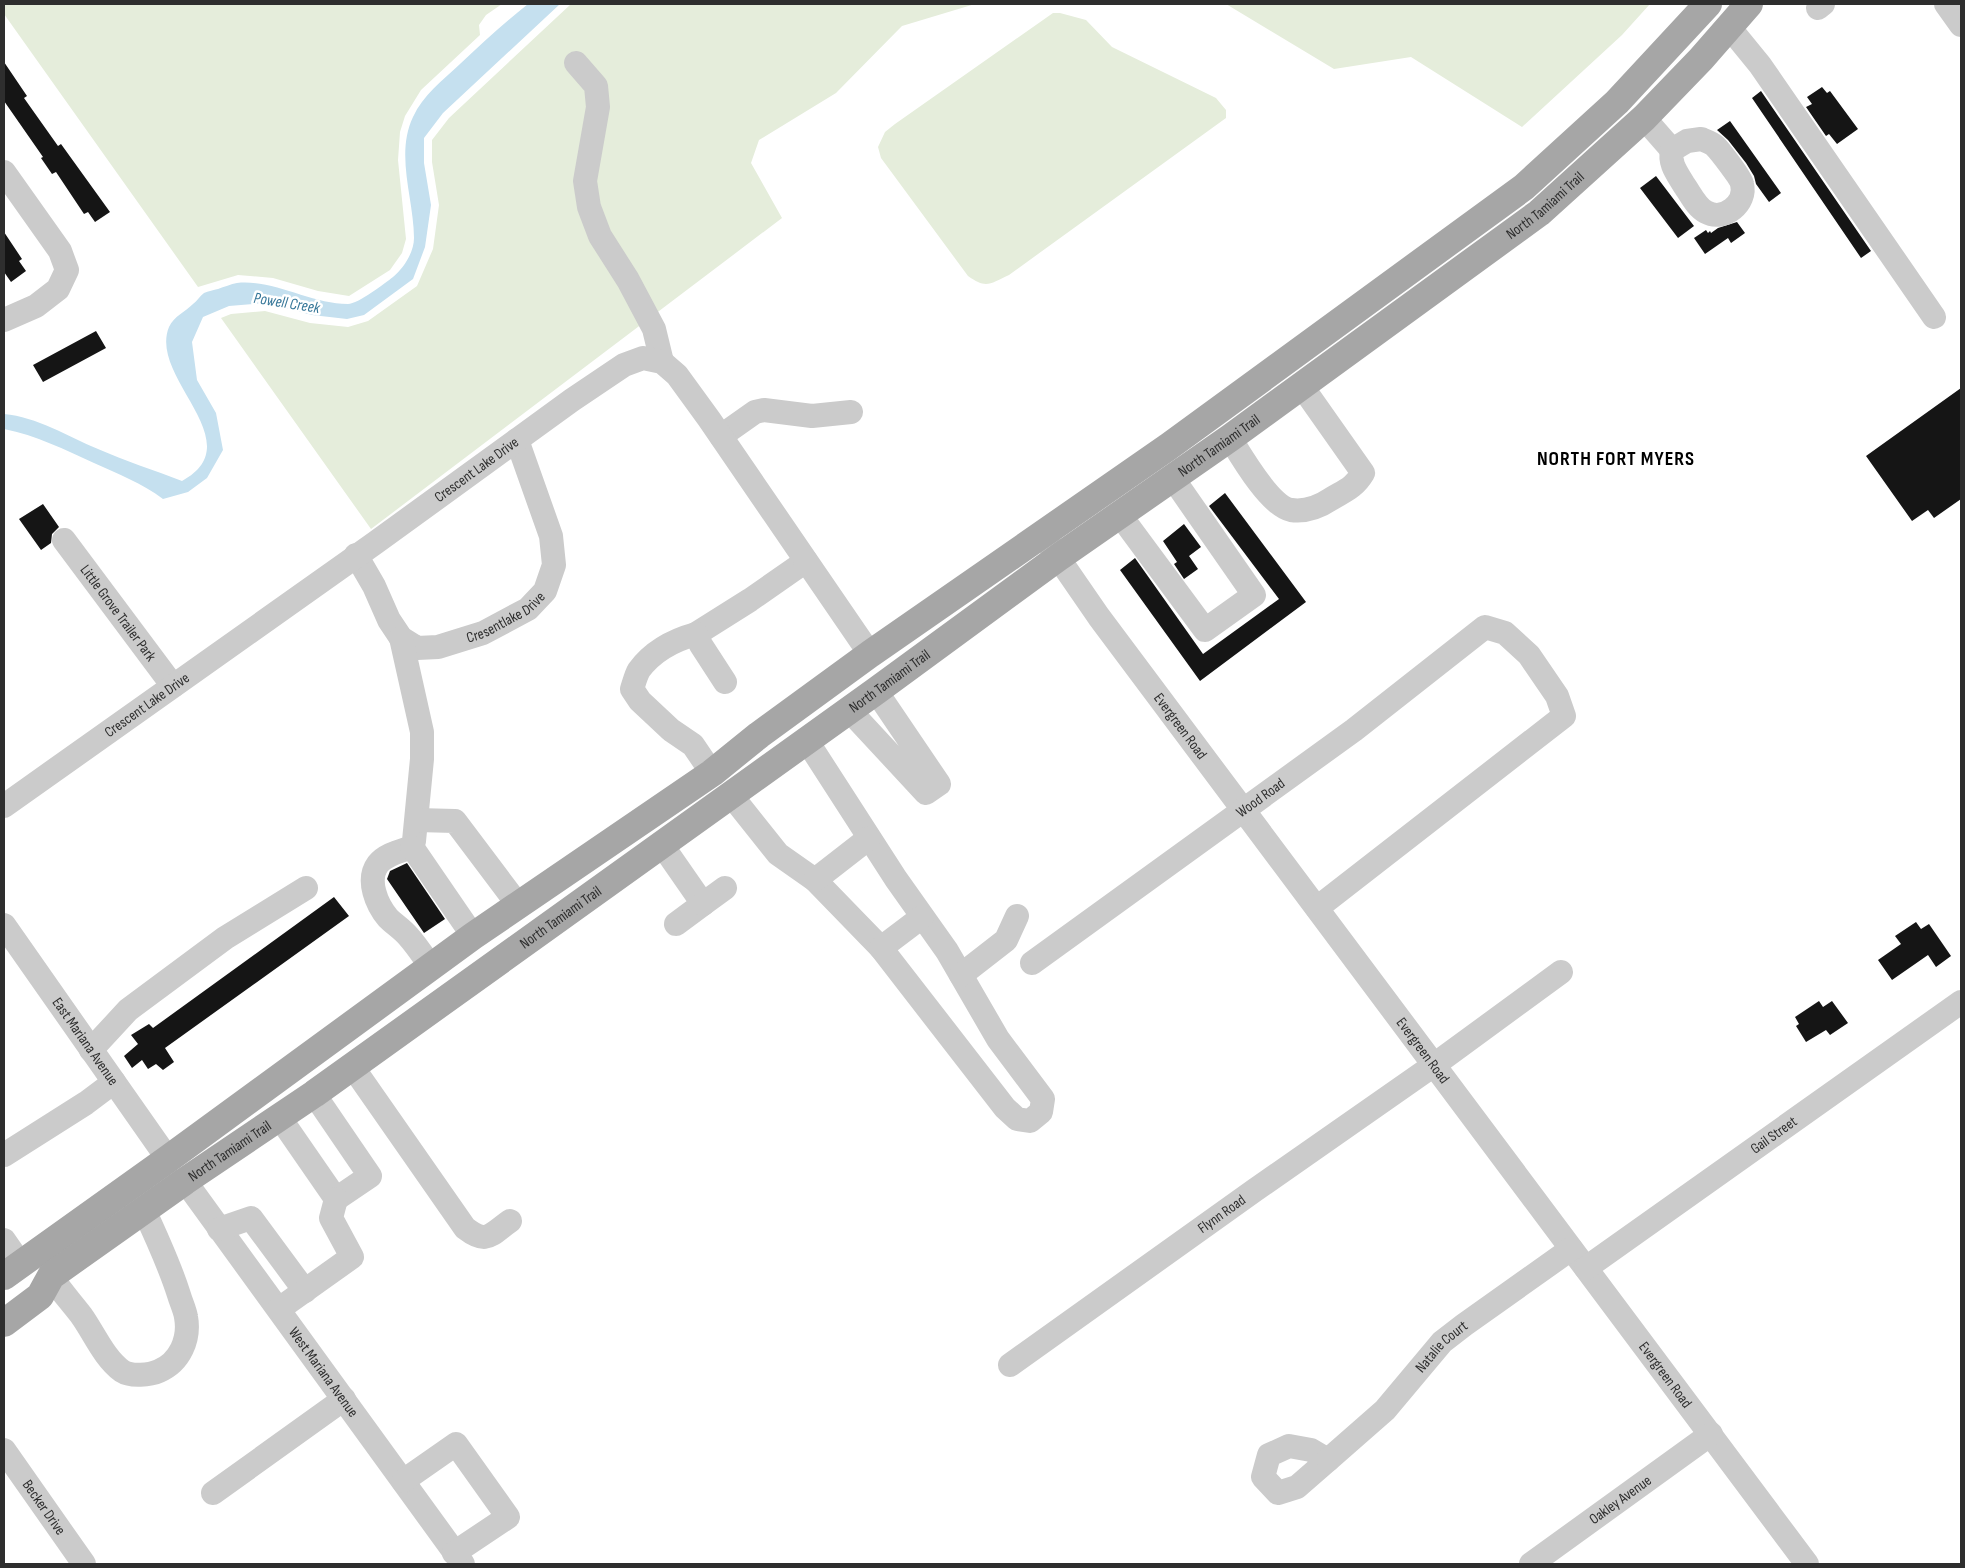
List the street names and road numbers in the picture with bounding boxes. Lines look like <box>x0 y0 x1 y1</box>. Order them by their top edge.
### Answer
street label: North Tamiami Trail <box>1502 168 1588 244</box>
street label: North Tamiami Trail <box>1174 410 1264 481</box>
street label: Crescent Lake Drive <box>431 433 523 507</box>
street label: Little Grove Trailer Park <box>76 561 160 665</box>
street label: Cresentlake Drive <box>464 588 549 648</box>
street label: North Tamiami Trail <box>845 645 934 717</box>
street label: Crescent Lake Drive <box>101 669 193 742</box>
street label: Evergreen Road <box>1149 689 1211 763</box>
street label: Wood Road <box>1233 774 1289 822</box>
street label: North Tamiami Trail <box>516 882 605 953</box>
street label: East Mariana Avenue <box>48 994 122 1089</box>
street label: Evergreen Road <box>1392 1014 1454 1088</box>
street label: Gail Street <box>1747 1112 1801 1158</box>
street label: North Tamiami Trail <box>185 1117 275 1186</box>
street label: Flynn Road <box>1194 1191 1250 1238</box>
street label: Natalie Court <box>1411 1316 1472 1377</box>
street label: West Mariana Avenue <box>284 1323 362 1421</box>
street label: Evergreen Road <box>1634 1338 1696 1412</box>
street label: Oakley Avenue <box>1586 1471 1655 1529</box>
street label: Becker Drive <box>18 1476 70 1539</box>

